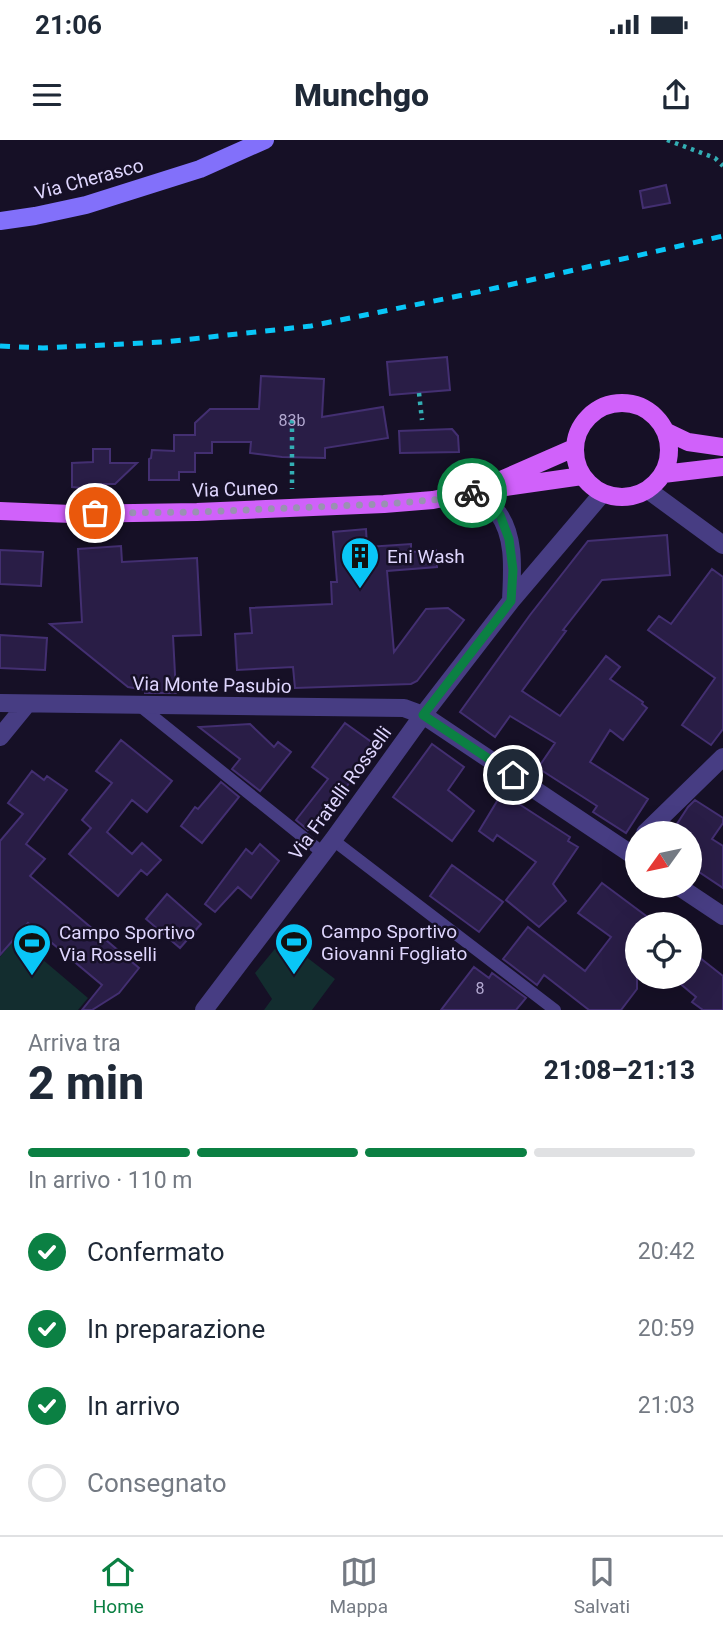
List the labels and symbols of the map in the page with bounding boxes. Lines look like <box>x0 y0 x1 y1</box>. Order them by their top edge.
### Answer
street label: Via Cherasco <box>32 153 146 205</box>
house number: 83b <box>279 411 306 430</box>
courier <box>437 458 507 528</box>
street label: Via Cuneo <box>192 476 278 502</box>
pin <box>65 483 125 543</box>
building icon: Eni Wash <box>339 535 381 590</box>
place label: Eni Wash <box>387 545 465 568</box>
street label: Via Monte Pasubio <box>132 672 292 698</box>
street label: Via Fratelli Rosselli <box>284 722 396 864</box>
pin <box>483 745 543 805</box>
north arrow <box>625 821 702 898</box>
place label: Campo Sportivo Giovanni Fogliato <box>321 920 467 965</box>
place label: Campo Sportivo Via Rosselli <box>59 921 195 966</box>
sports icon: Campo Sportivo Giovanni Fogliato <box>273 921 315 976</box>
sports icon: Campo Sportivo Via Rosselli <box>11 922 53 977</box>
house number: 8 <box>476 979 485 998</box>

